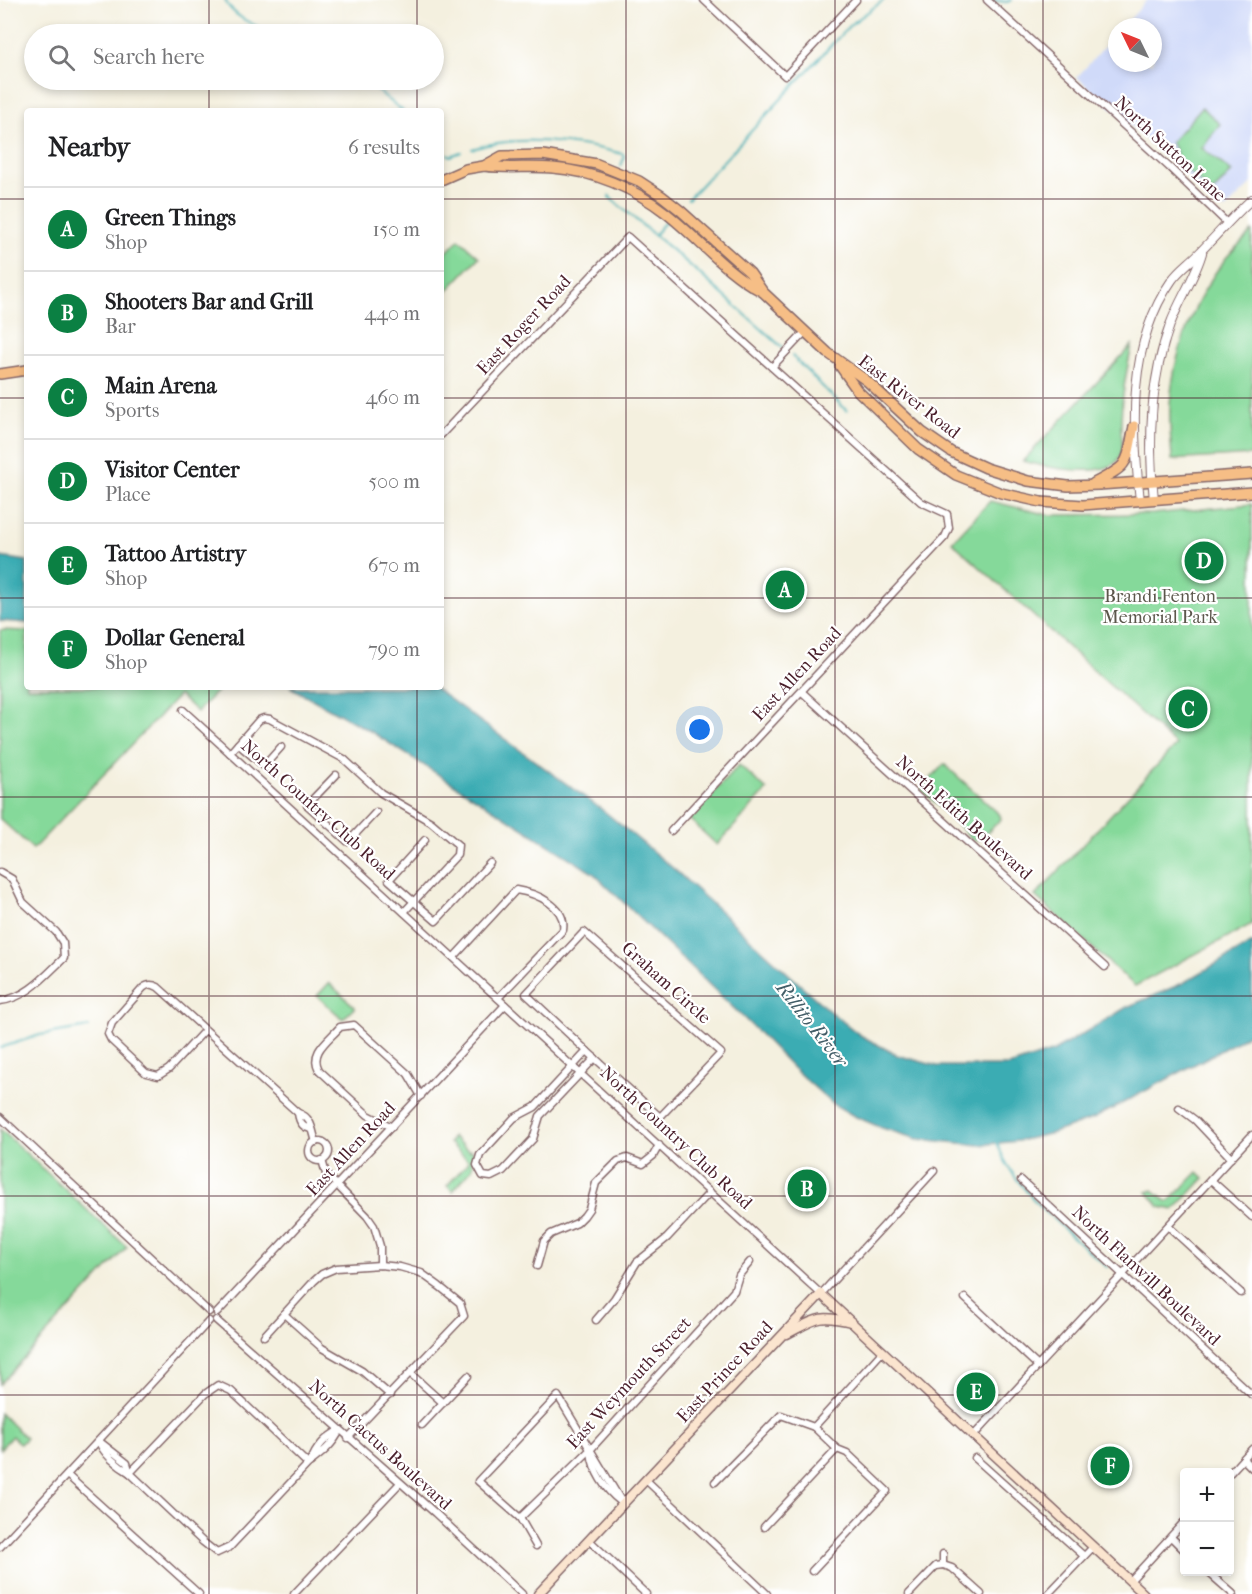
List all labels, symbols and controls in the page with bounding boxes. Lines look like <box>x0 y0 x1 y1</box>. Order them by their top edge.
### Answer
north arrow <box>1108 18 1162 72</box>
search box <box>24 24 444 90</box>
icon: search <box>45 41 78 74</box>
text: Search here <box>93 44 205 70</box>
street label: North Sutton Lane <box>1110 92 1230 206</box>
text: Nearby <box>48 132 130 163</box>
text: 6 results <box>348 136 420 159</box>
text: Green Things <box>105 205 236 231</box>
text: A <box>61 218 74 241</box>
text: 150 m <box>372 218 420 241</box>
text: Shop <box>105 231 147 254</box>
street label: East Roger Road <box>473 271 576 379</box>
text: Shooters Bar and Grill <box>105 289 313 315</box>
text: B <box>61 302 74 325</box>
text: 440 m <box>364 302 420 325</box>
text: Bar <box>105 315 136 338</box>
street label: East River Road <box>854 351 964 443</box>
text: Main Arena <box>105 373 217 399</box>
text: C <box>61 386 74 409</box>
text: 460 m <box>365 386 420 409</box>
text: Sports <box>105 399 159 422</box>
text: Visitor Center <box>105 457 240 483</box>
text: D <box>60 470 75 493</box>
text: 500 m <box>368 470 420 493</box>
text: Place <box>105 483 151 506</box>
pin: D <box>1184 538 1224 584</box>
text: Tattoo Artistry <box>105 541 246 567</box>
text: E <box>61 554 74 577</box>
text: 670 m <box>368 554 420 577</box>
text: Shop <box>105 567 147 590</box>
pin: A <box>766 568 804 612</box>
park label: Brandi Fenton Memorial Park <box>1103 586 1218 628</box>
street label: East Allen Road <box>748 622 846 725</box>
text: Dollar General <box>105 625 245 651</box>
text: F <box>62 638 73 661</box>
text: 790 m <box>368 638 420 661</box>
text: Shop <box>105 651 147 674</box>
pin: C <box>1168 686 1208 732</box>
your location <box>685 715 714 744</box>
street label: North Country Club Road <box>237 735 399 885</box>
street label: North Edith Boulevard <box>892 751 1036 885</box>
street label: Graham Circle <box>617 938 715 1029</box>
water label: Rillito River <box>770 975 854 1073</box>
street label: North Country Club Road <box>596 1062 756 1214</box>
street label: East Allen Road <box>302 1097 400 1200</box>
pin: B <box>788 1166 826 1212</box>
street label: North Flanwill Boulevard <box>1068 1202 1225 1350</box>
street label: East Weymouth Street <box>562 1312 696 1453</box>
street label: East Prince Road <box>673 1317 778 1427</box>
pin: E <box>956 1370 996 1414</box>
street label: North Cactus Boulevard <box>304 1375 456 1515</box>
pin: F <box>1090 1444 1130 1488</box>
map controls <box>1180 1468 1234 1576</box>
button: + <box>1180 1468 1234 1522</box>
button: − <box>1180 1522 1234 1576</box>

